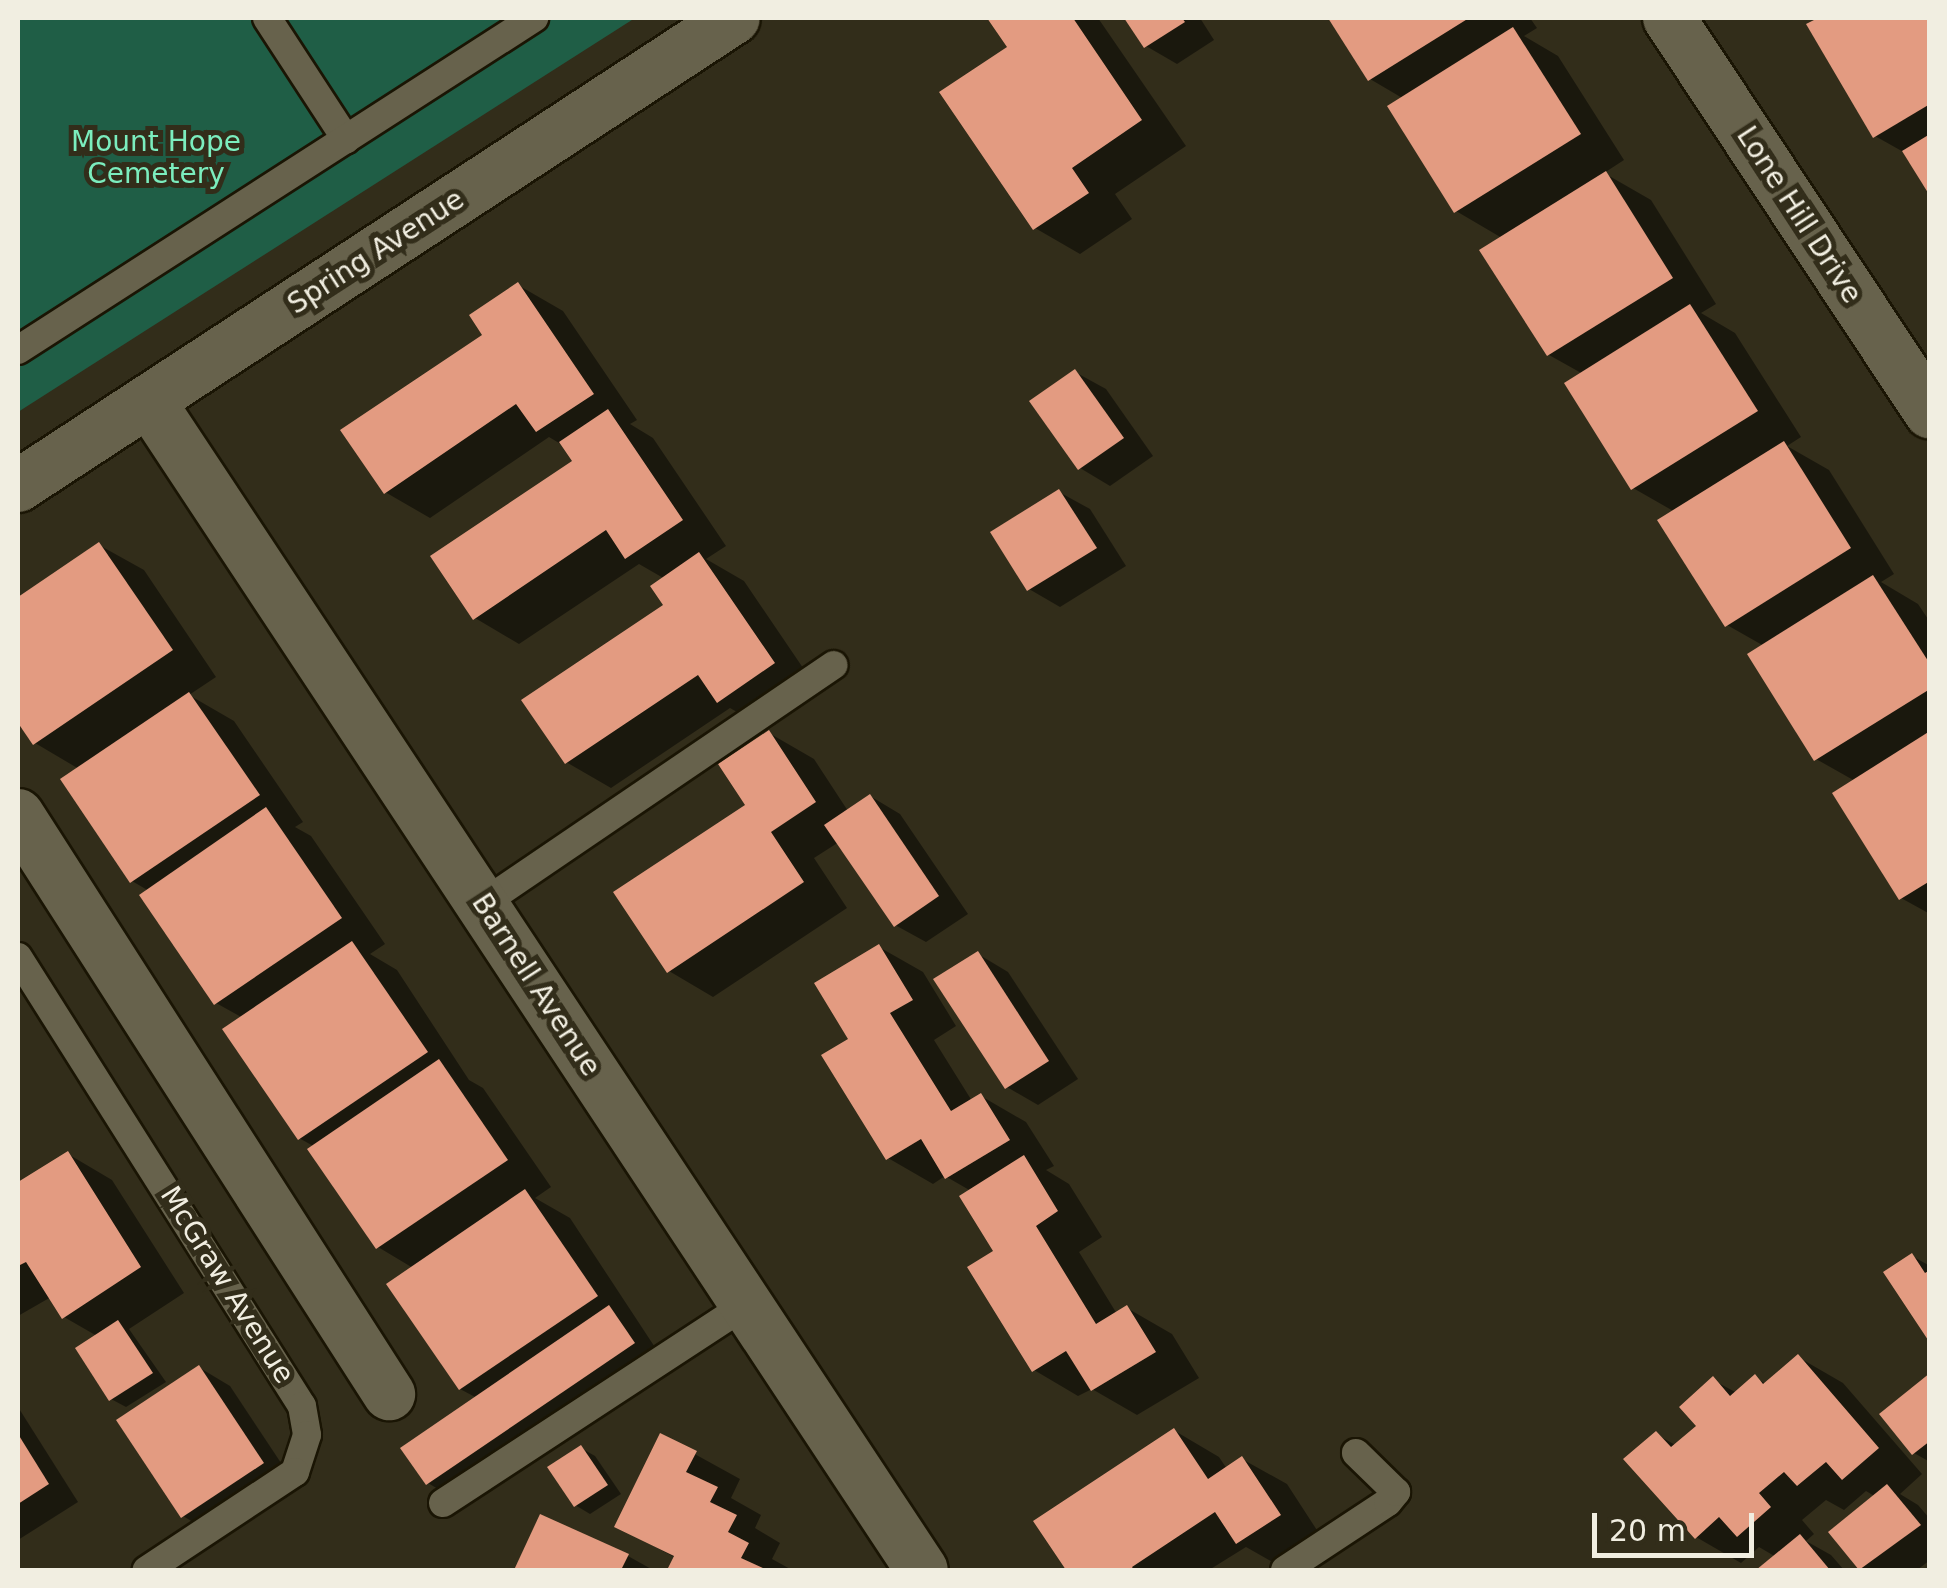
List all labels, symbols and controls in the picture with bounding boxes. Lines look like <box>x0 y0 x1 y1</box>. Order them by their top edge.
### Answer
street label: Lone Hill Drive <box>1729 120 1869 310</box>
park label: Mount Hope Cemetery <box>71 125 241 191</box>
street label: Spring Avenue <box>282 183 470 321</box>
street label: Barnell Avenue <box>464 887 608 1083</box>
street label: McGraw Avenue <box>153 1180 301 1390</box>
scale bar <box>1597 1493 1760 1555</box>
text: 20 m <box>1609 1513 1686 1548</box>

